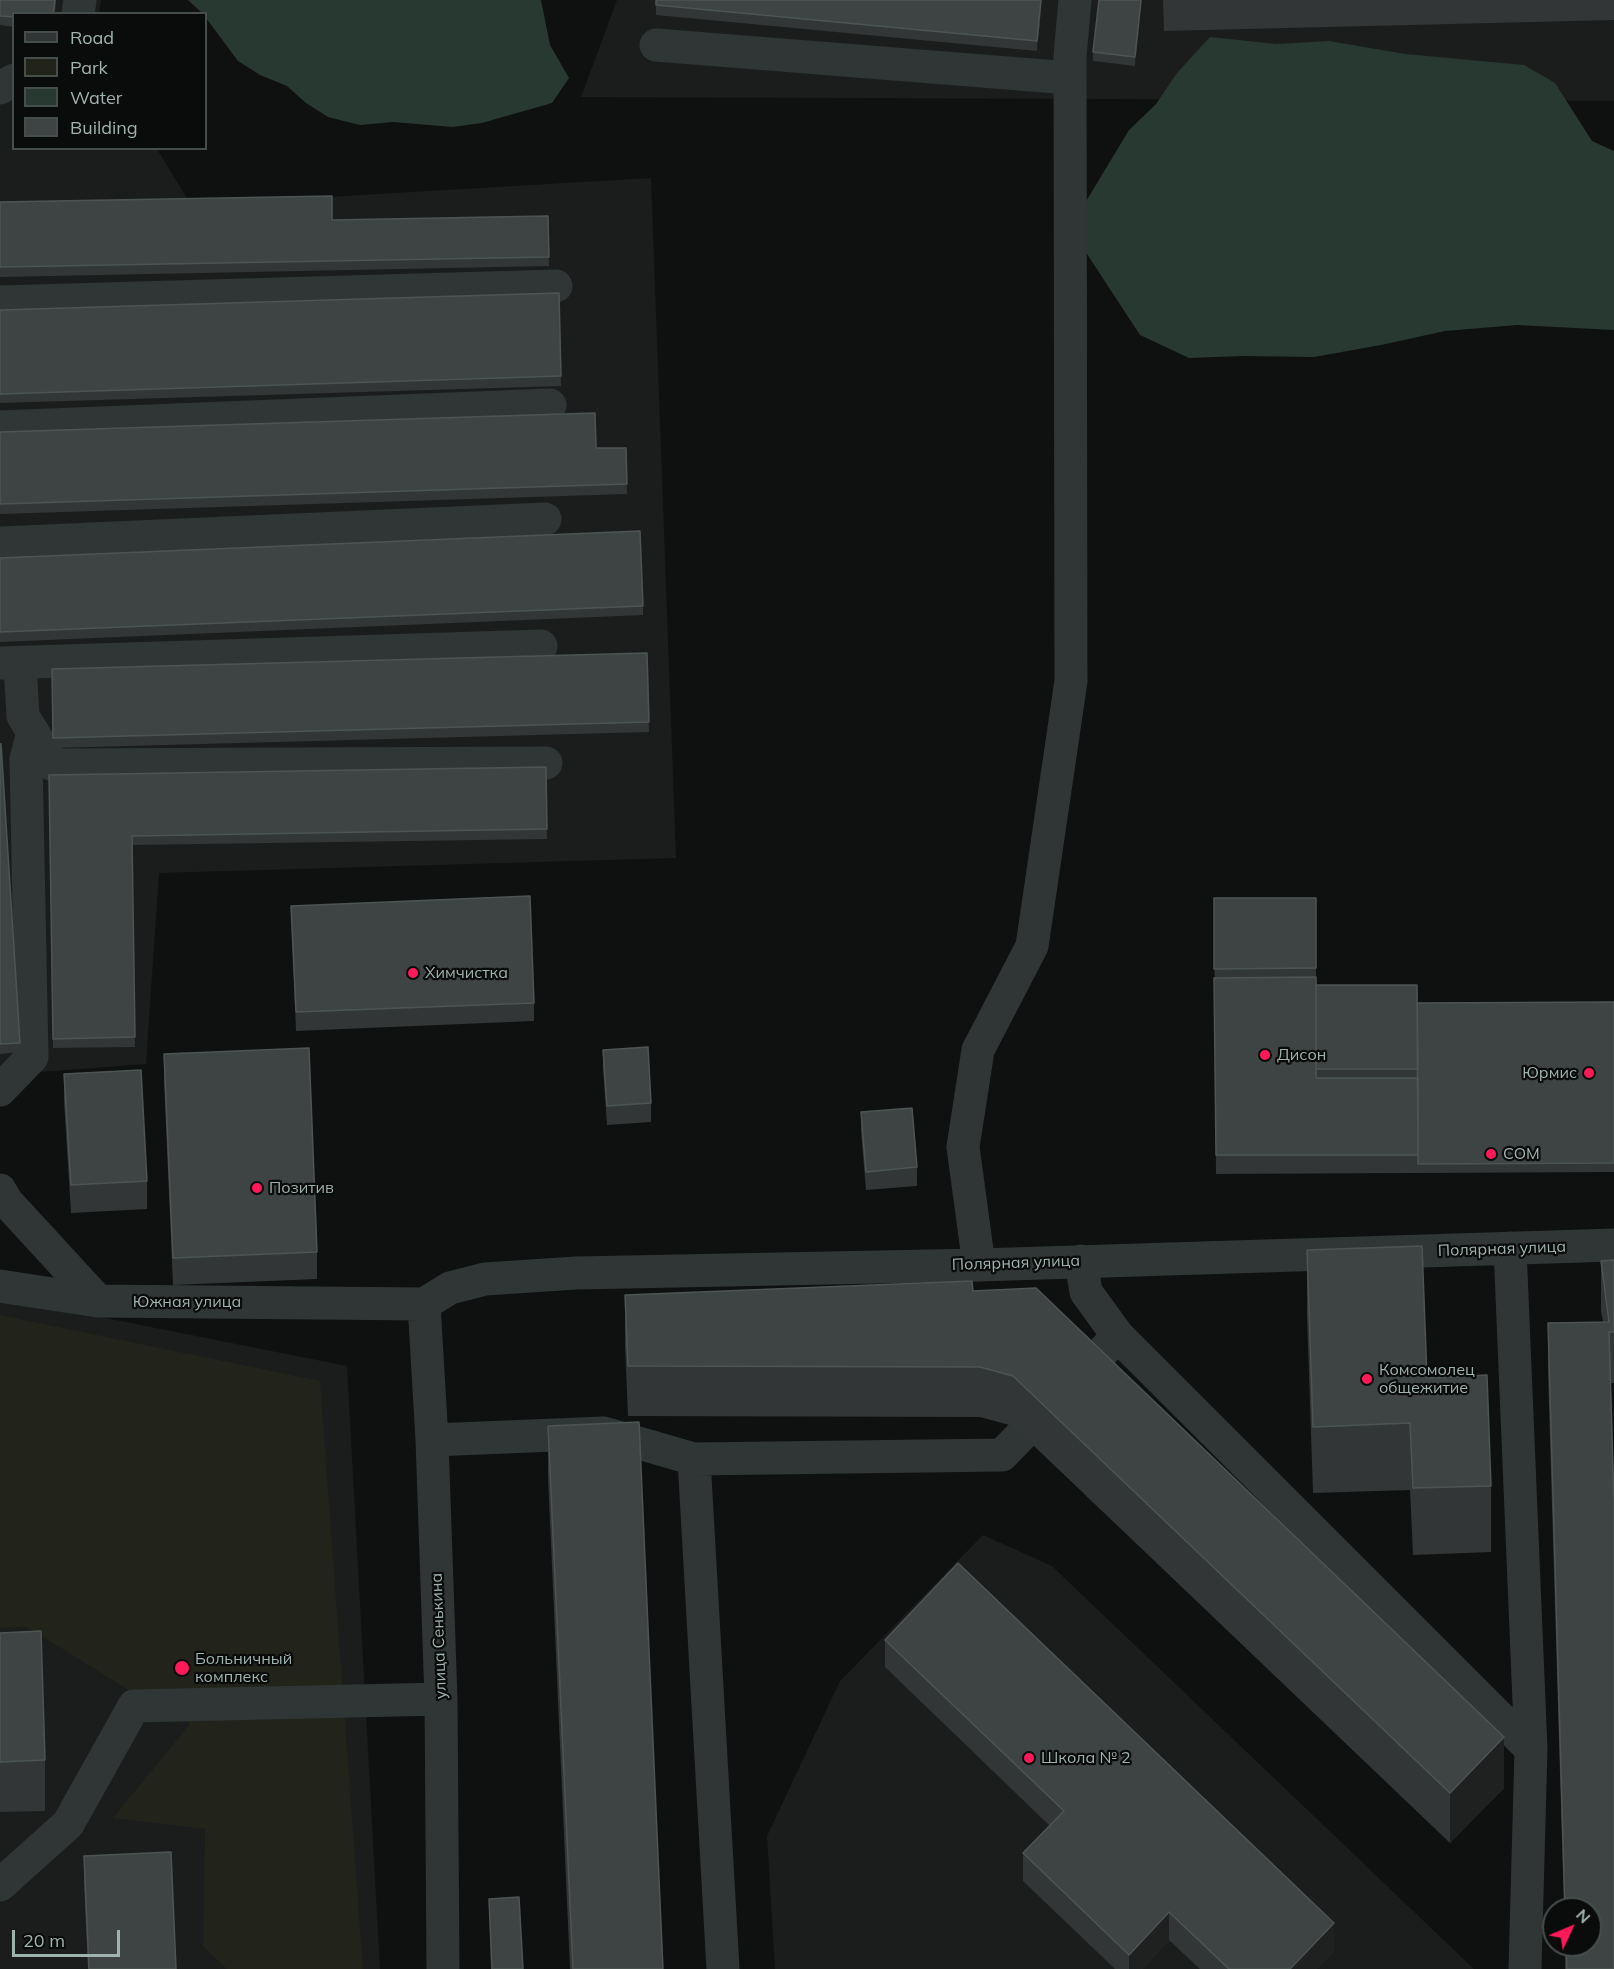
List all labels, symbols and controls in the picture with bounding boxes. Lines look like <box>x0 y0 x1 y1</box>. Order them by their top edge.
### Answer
legend <box>12 12 207 150</box>
text: Road <box>70 26 114 49</box>
text: Park <box>70 56 108 79</box>
text: Water <box>70 86 122 109</box>
text: Building <box>70 116 138 139</box>
place label: Химчистка <box>425 963 508 983</box>
marker: Химчистка <box>406 966 420 980</box>
place label: Дисон <box>1277 1045 1326 1065</box>
marker: Дисон <box>1258 1048 1272 1062</box>
place label: Юрмис <box>1522 1063 1577 1083</box>
marker: Юрмис <box>1582 1066 1596 1080</box>
place label: СОМ <box>1503 1144 1540 1164</box>
marker: СОМ <box>1484 1147 1498 1161</box>
place label: Позитив <box>269 1178 334 1198</box>
marker: Позитив <box>250 1181 264 1195</box>
street label: Полярная улица <box>1438 1237 1566 1261</box>
street label: Полярная улица <box>952 1251 1080 1275</box>
street label: Южная улица <box>133 1292 241 1312</box>
place label: Комсомолец общежитие <box>1379 1360 1475 1398</box>
marker: Комсомолец общежитие <box>1360 1372 1374 1386</box>
street label: улица Сенькина <box>427 1573 451 1699</box>
place label: Больничный комплекс <box>195 1649 292 1687</box>
marker: Больничный комплекс <box>173 1659 191 1677</box>
place label: Школа № 2 <box>1041 1748 1131 1768</box>
marker: Школа № 2 <box>1022 1751 1036 1765</box>
north arrow <box>1542 1897 1602 1957</box>
text: N <box>1572 1905 1595 1927</box>
scale bar <box>15 1918 123 1956</box>
text: 20 m <box>23 1929 65 1952</box>

